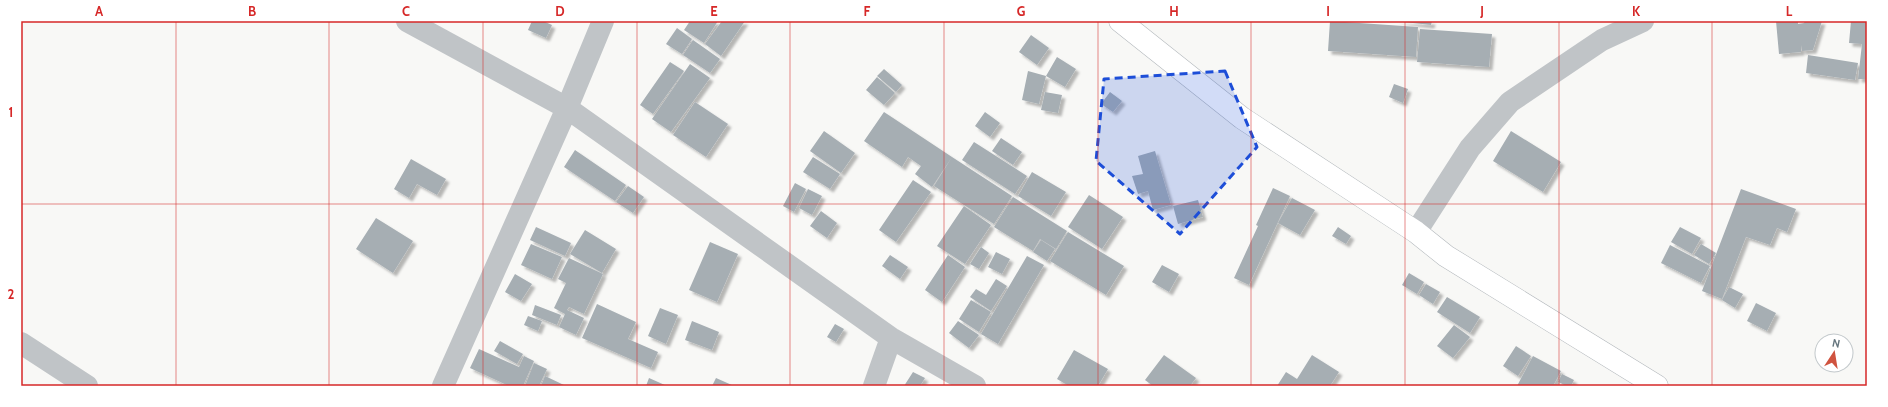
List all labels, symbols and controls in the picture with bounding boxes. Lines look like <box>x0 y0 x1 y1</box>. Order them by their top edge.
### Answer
text: A <box>95 3 104 19</box>
text: B <box>248 3 256 19</box>
text: C <box>402 3 410 19</box>
text: D <box>555 3 565 19</box>
text: E <box>710 3 718 19</box>
text: F <box>864 3 871 19</box>
text: G <box>1017 3 1026 19</box>
text: H <box>1169 3 1179 19</box>
text: I <box>1326 3 1330 19</box>
text: J <box>1479 3 1484 19</box>
text: K <box>1632 3 1641 19</box>
text: L <box>1786 3 1793 19</box>
text: 1 <box>9 104 13 120</box>
text: 2 <box>8 286 15 302</box>
north arrow <box>1814 333 1854 373</box>
text: N <box>1831 336 1841 351</box>

